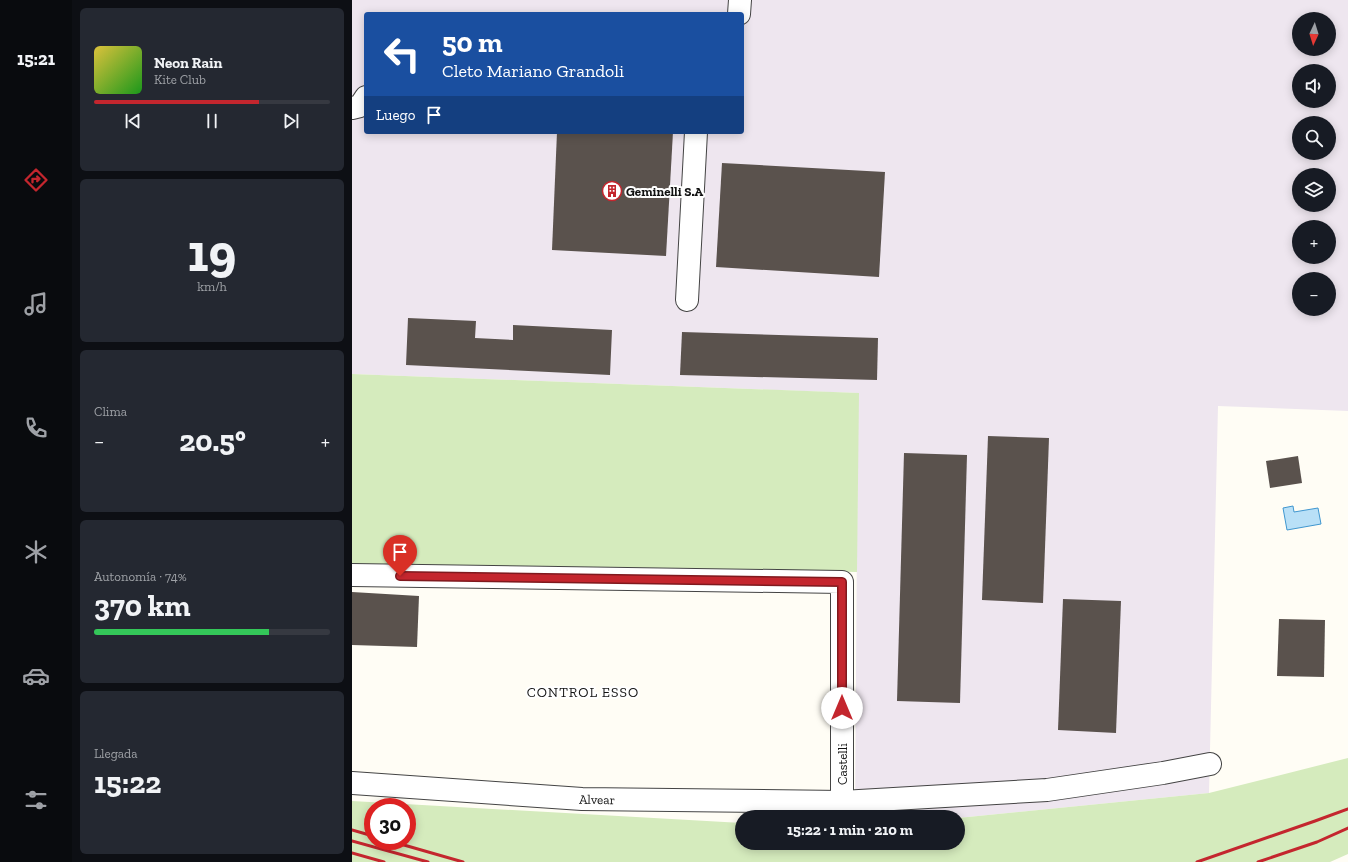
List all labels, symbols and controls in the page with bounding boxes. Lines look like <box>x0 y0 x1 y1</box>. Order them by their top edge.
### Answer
north arrow <box>1292 12 1336 56</box>
map controls <box>1292 12 1336 316</box>
text: 50 m <box>442 26 503 59</box>
icon: left <box>376 28 428 80</box>
text: 15:21 <box>17 48 55 70</box>
text: Neon Rain <box>154 54 222 72</box>
text: Cleto Mariano Grandoli <box>442 60 624 82</box>
button: sound <box>1292 64 1336 108</box>
text: Kite Club <box>154 72 206 87</box>
icon: arrive <box>423 104 445 126</box>
text: Luego <box>376 106 415 124</box>
icon: previous <box>122 110 144 132</box>
icon: pause <box>201 110 223 132</box>
icon: next <box>280 110 302 132</box>
button: search <box>1292 116 1336 160</box>
icon: directions <box>22 166 50 194</box>
button: layers <box>1292 168 1336 212</box>
building icon: Geminelli S.A <box>601 180 623 202</box>
place label: Geminelli S.A <box>626 184 703 199</box>
button: + <box>1292 220 1336 264</box>
text: 19 <box>188 222 236 284</box>
button: − <box>1292 272 1336 316</box>
text: km/h <box>197 279 227 294</box>
icon: music <box>22 290 50 318</box>
text: Clima <box>94 404 127 419</box>
icon: phone <box>22 414 50 442</box>
text: 20.5° <box>179 423 246 459</box>
text: − <box>94 428 104 455</box>
text: + <box>321 428 330 455</box>
pin <box>383 535 417 576</box>
icon: climate <box>22 538 50 566</box>
icon: arrive <box>389 541 411 563</box>
text: Autonomía · 74% <box>94 569 187 584</box>
text: 370 km <box>94 588 191 624</box>
icon: car <box>22 662 50 690</box>
district label: CONTROL ESSO <box>527 684 639 701</box>
position arrow <box>821 687 863 729</box>
street label: Castelli <box>835 743 850 785</box>
text: Llegada <box>94 746 137 761</box>
text: 15:22 <box>94 765 161 801</box>
icon: filters <box>22 786 50 814</box>
street label: Alvear <box>579 792 615 807</box>
speed limit sign: 30 <box>364 798 416 850</box>
text: 15:22 · 1 min · 210 m <box>787 821 913 839</box>

